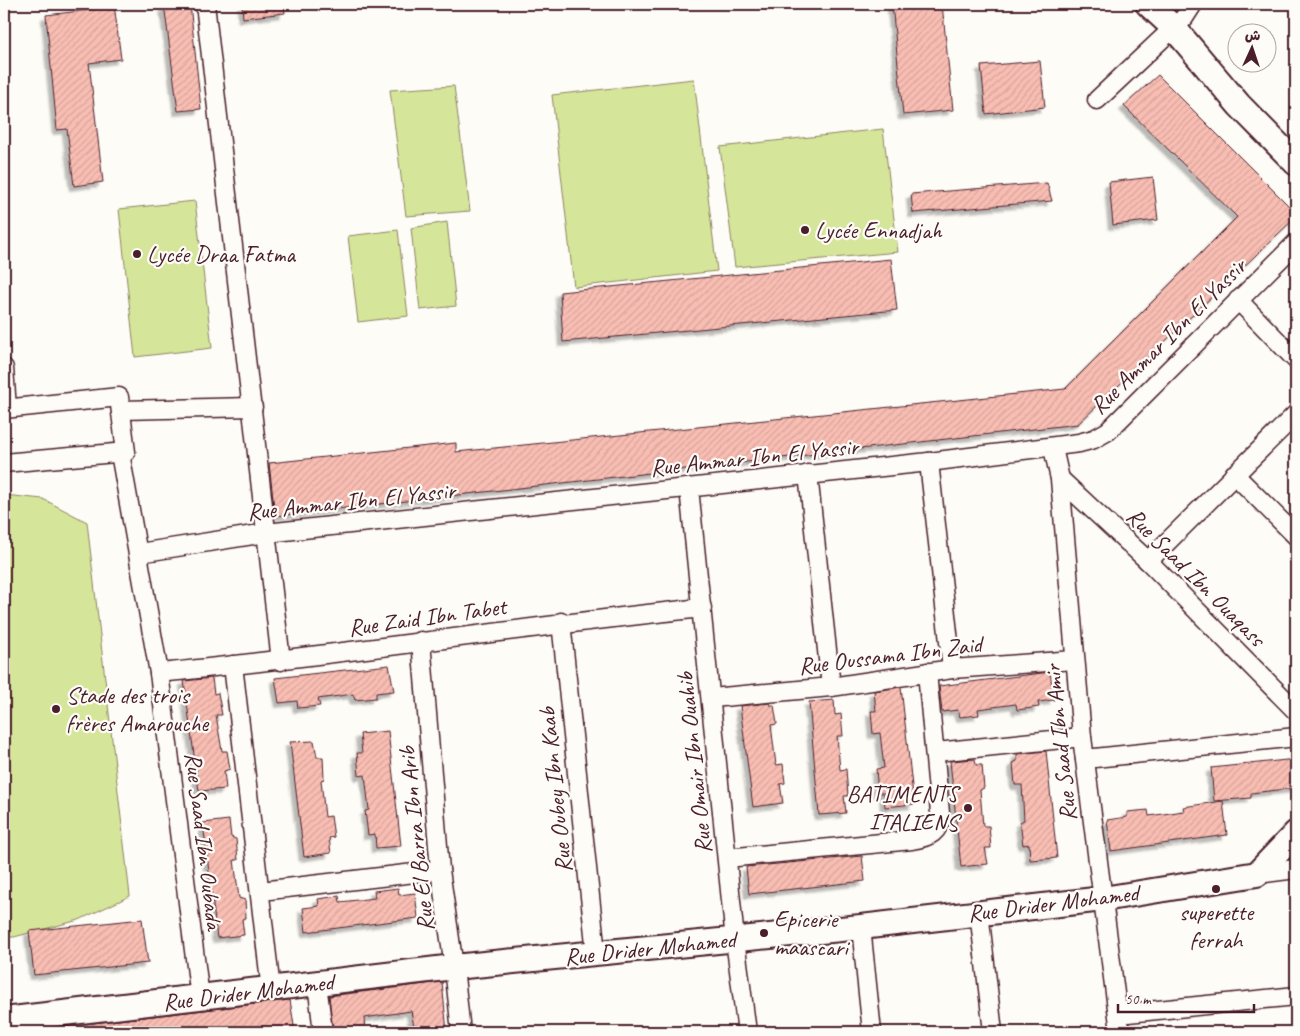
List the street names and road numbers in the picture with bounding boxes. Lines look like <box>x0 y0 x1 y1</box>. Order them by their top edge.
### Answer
street label: Rue Ammar Ibn El Yassir <box>1084 250 1254 420</box>
street label: Rue Ammar Ibn El Yassir <box>649 431 862 483</box>
street label: Rue Ammar Ibn El Yassir <box>246 475 459 527</box>
street label: Rue Saad Ibn Ouaqass <box>1120 501 1273 654</box>
street label: Rue Zaid Ibn Tabet <box>346 591 510 643</box>
street label: Rue Oussama Ibn Zaid <box>797 628 987 681</box>
street label: Rue Saad Ibn Amir <box>1037 661 1083 823</box>
street label: Rue Omair Ibn Ouahib <box>669 669 718 855</box>
street label: Rue Oubey Ibn Kaab <box>531 704 579 874</box>
street label: Rue El Barra Ibn Arib <box>391 744 441 933</box>
street label: Rue Saad Ibn Oubada <box>178 751 230 934</box>
street label: Rue Drider Mohamed <box>966 877 1144 928</box>
street label: Rue Drider Mohamed <box>563 924 741 972</box>
street label: Rue Drider Mohamed <box>161 966 339 1017</box>

